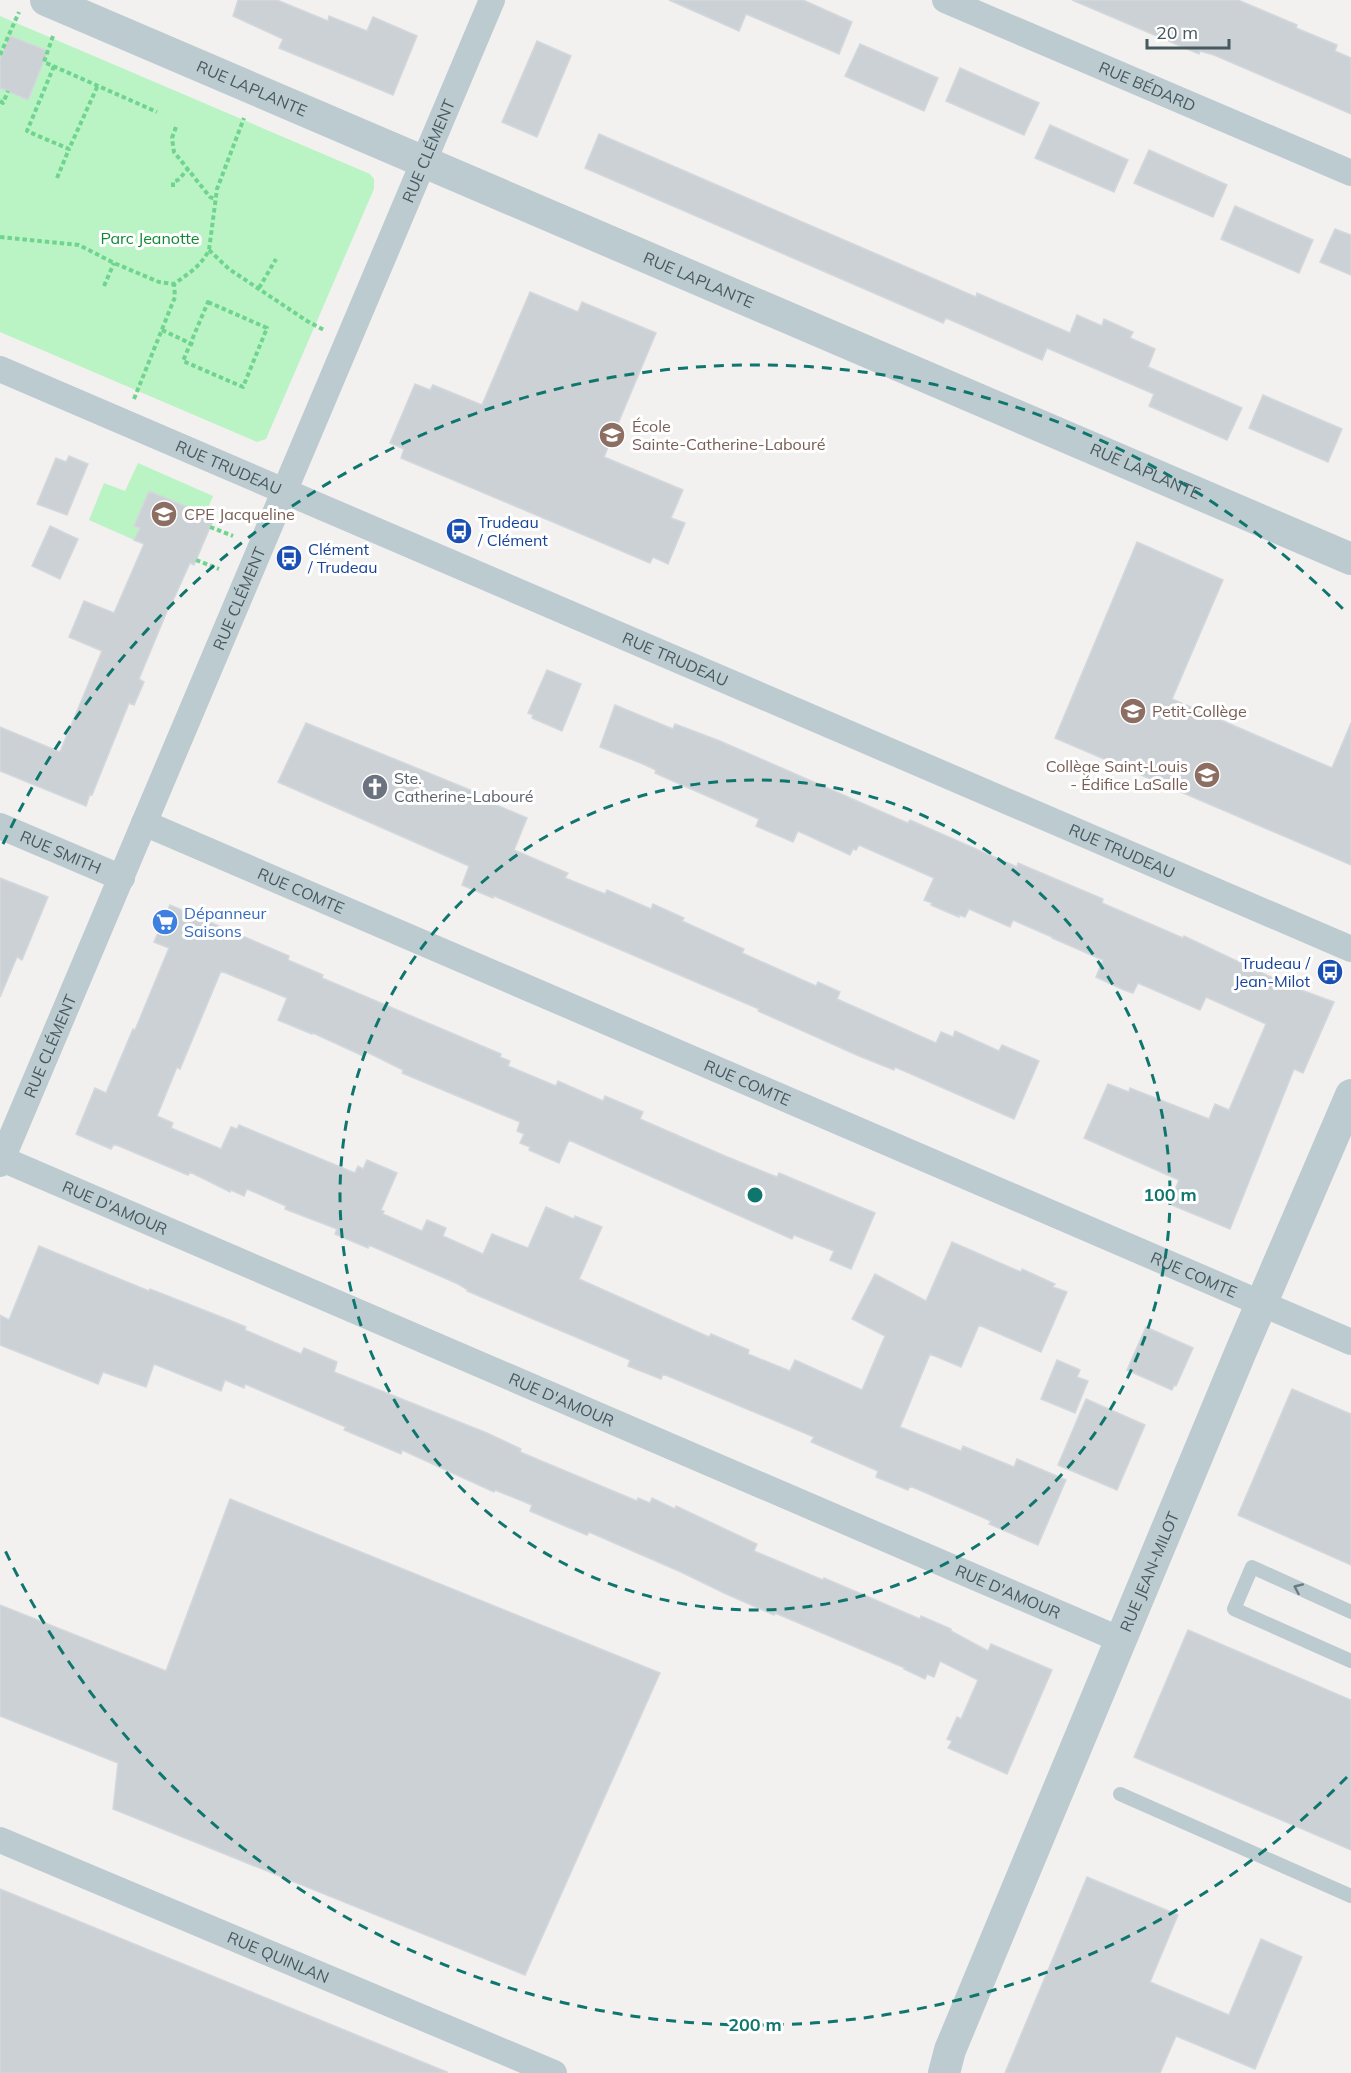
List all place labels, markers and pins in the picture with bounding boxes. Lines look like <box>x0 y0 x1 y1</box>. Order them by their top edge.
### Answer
place label: École Sainte-Catherine-Labouré <box>632 416 825 454</box>
school or university icon: École Sainte-Catherine-Labouré <box>597 420 627 450</box>
school or university icon: CPE Jacqueline <box>149 499 179 529</box>
place label: CPE Jacqueline <box>184 504 295 524</box>
place label: Trudeau / Clément <box>477 512 548 550</box>
bus stop icon: Trudeau / Clément <box>444 516 474 546</box>
place label: Clément / Trudeau <box>307 539 377 577</box>
bus stop icon: Clément / Trudeau <box>274 543 304 573</box>
school or university icon: Petit-Collège <box>1118 696 1148 726</box>
place label: Petit-Collège <box>1152 701 1247 721</box>
place label: Collège Saint-Louis - Édifice LaSalle <box>1046 756 1188 794</box>
school or university icon: Collège Saint-Louis - Édifice LaSalle <box>1192 760 1222 790</box>
place label: Ste. Catherine-Labouré <box>394 768 533 806</box>
church icon: Ste. Catherine-Labouré <box>360 772 390 802</box>
place label: Dépanneur Saisons <box>184 903 267 941</box>
supermarket icon: Dépanneur Saisons <box>150 907 180 937</box>
place label: Trudeau / Jean-Milot <box>1234 953 1310 991</box>
bus stop icon: Trudeau / Jean-Milot <box>1315 957 1345 987</box>
centre of rings <box>745 1185 765 1205</box>

